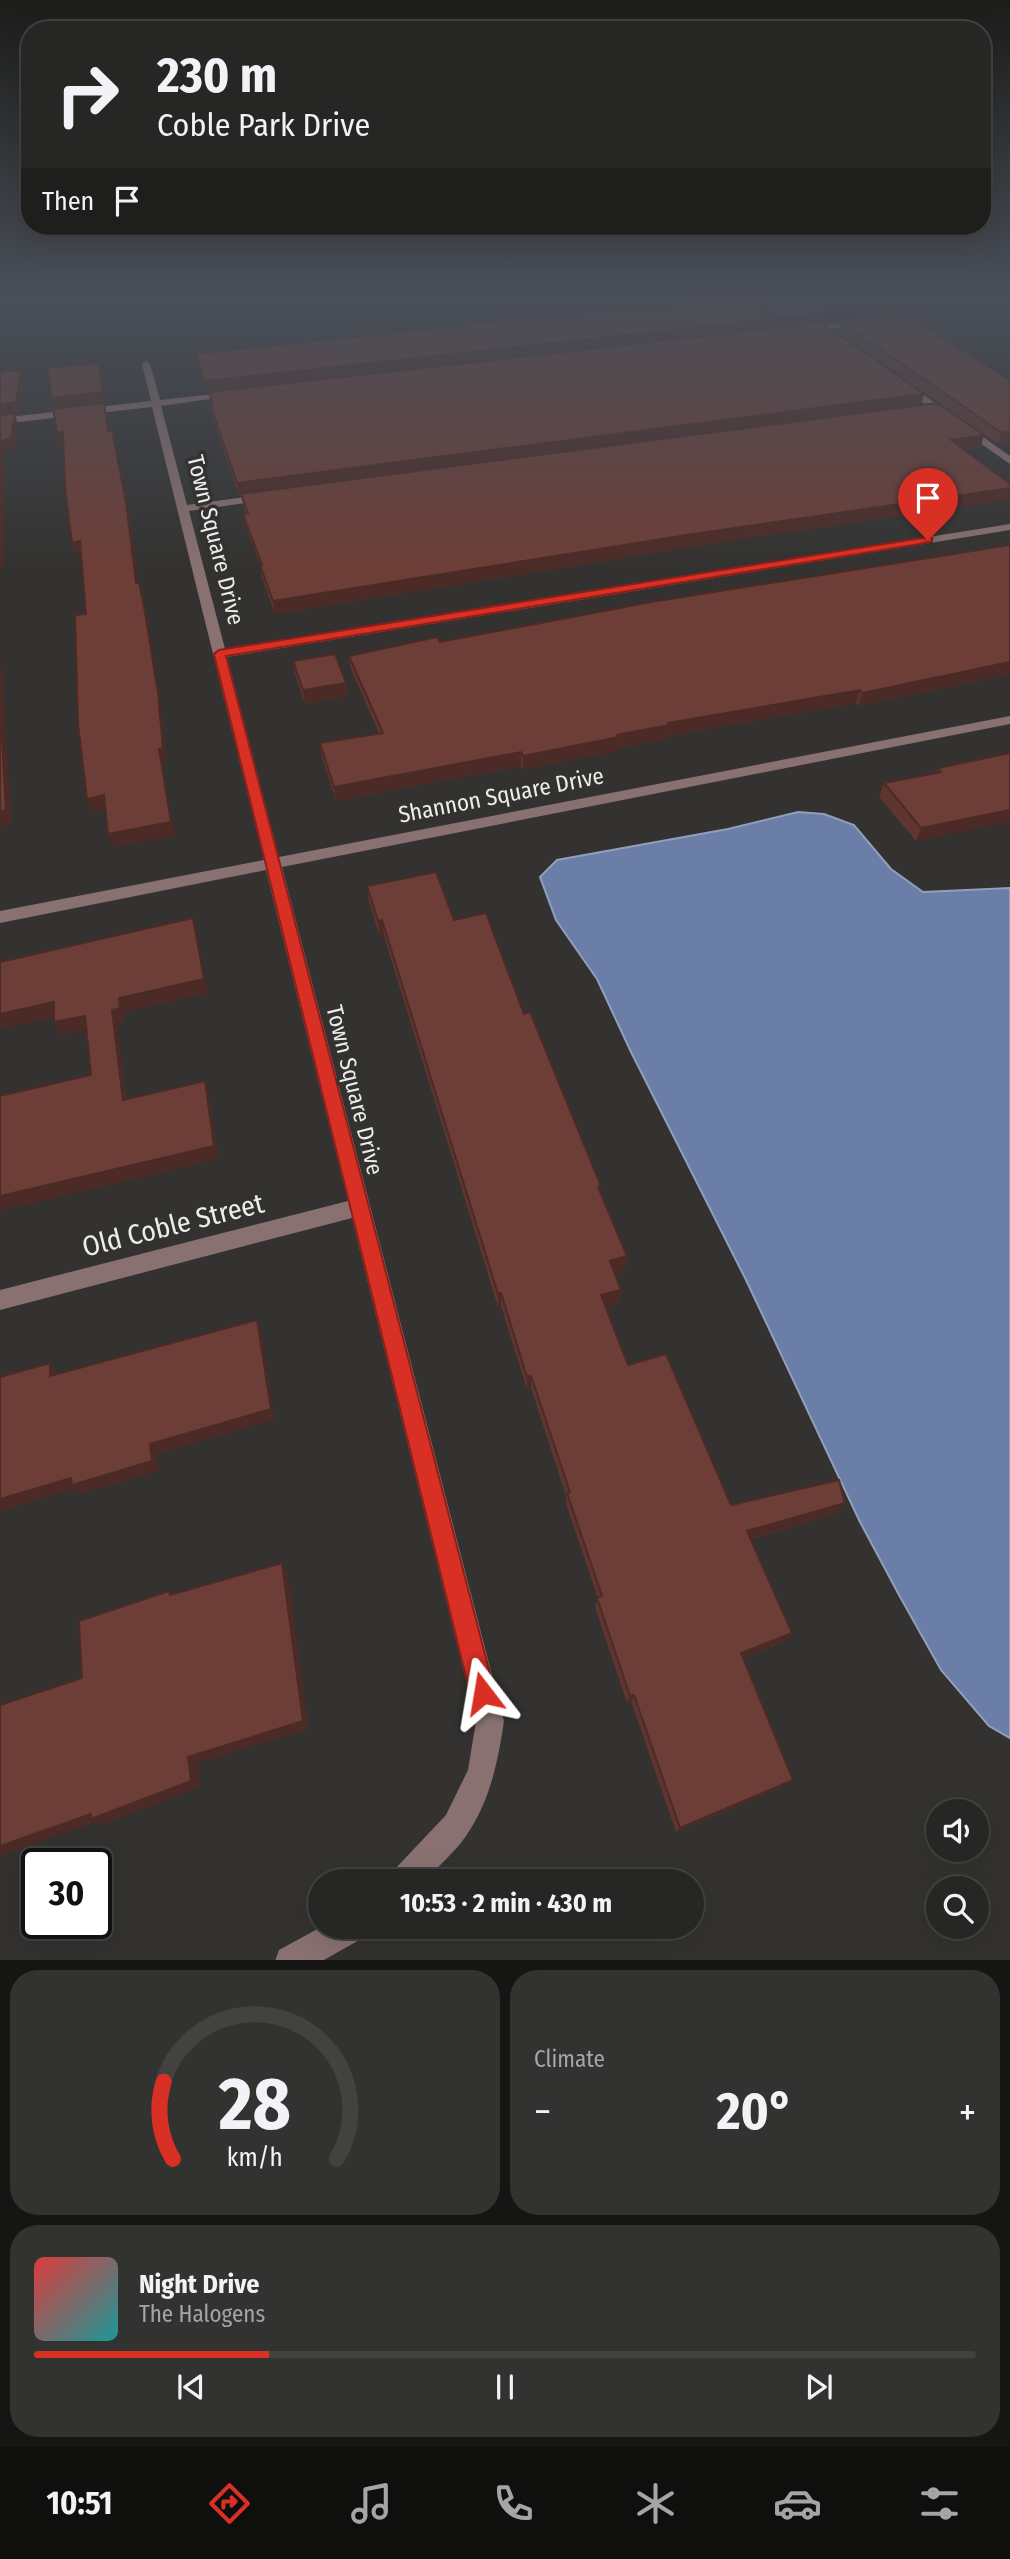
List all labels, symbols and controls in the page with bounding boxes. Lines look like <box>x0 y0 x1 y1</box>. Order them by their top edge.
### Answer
text: 230 m <box>157 46 277 105</box>
icon: right <box>42 49 133 140</box>
text: Coble Park Drive <box>157 106 370 144</box>
icon: arrive <box>108 182 146 220</box>
text: Then <box>42 186 94 217</box>
street label: Town Square Drive <box>181 452 251 628</box>
pin <box>898 468 958 540</box>
icon: arrive <box>909 479 947 517</box>
street label: Shannon Square Drive <box>396 761 606 829</box>
street label: Town Square Drive <box>320 1002 390 1178</box>
street label: Old Coble Street <box>79 1186 268 1264</box>
position arrow <box>446 1656 520 1730</box>
map controls <box>926 1799 989 1939</box>
button: sound <box>926 1799 989 1862</box>
speed limit sign: 30 <box>21 1848 112 1939</box>
button: search <box>926 1876 989 1939</box>
text: 10:53 · 2 min · 430 m <box>400 1888 612 1919</box>
text: Climate <box>534 2045 605 2073</box>
text: 28 <box>218 2061 291 2148</box>
text: 20° <box>717 2080 793 2143</box>
text: − <box>534 2089 551 2135</box>
text: + <box>959 2089 976 2135</box>
text: km/h <box>227 2142 283 2172</box>
text: Night Drive <box>139 2269 259 2300</box>
text: The Halogens <box>139 2300 265 2328</box>
icon: previous <box>172 2368 210 2406</box>
icon: pause <box>486 2368 524 2406</box>
icon: next <box>800 2368 838 2406</box>
icon: directions <box>205 2479 254 2528</box>
icon: music <box>347 2479 396 2528</box>
icon: phone <box>489 2479 538 2528</box>
icon: climate <box>631 2479 680 2528</box>
icon: car <box>773 2479 822 2528</box>
icon: filters <box>915 2479 964 2528</box>
text: 10:51 <box>46 2484 113 2522</box>

